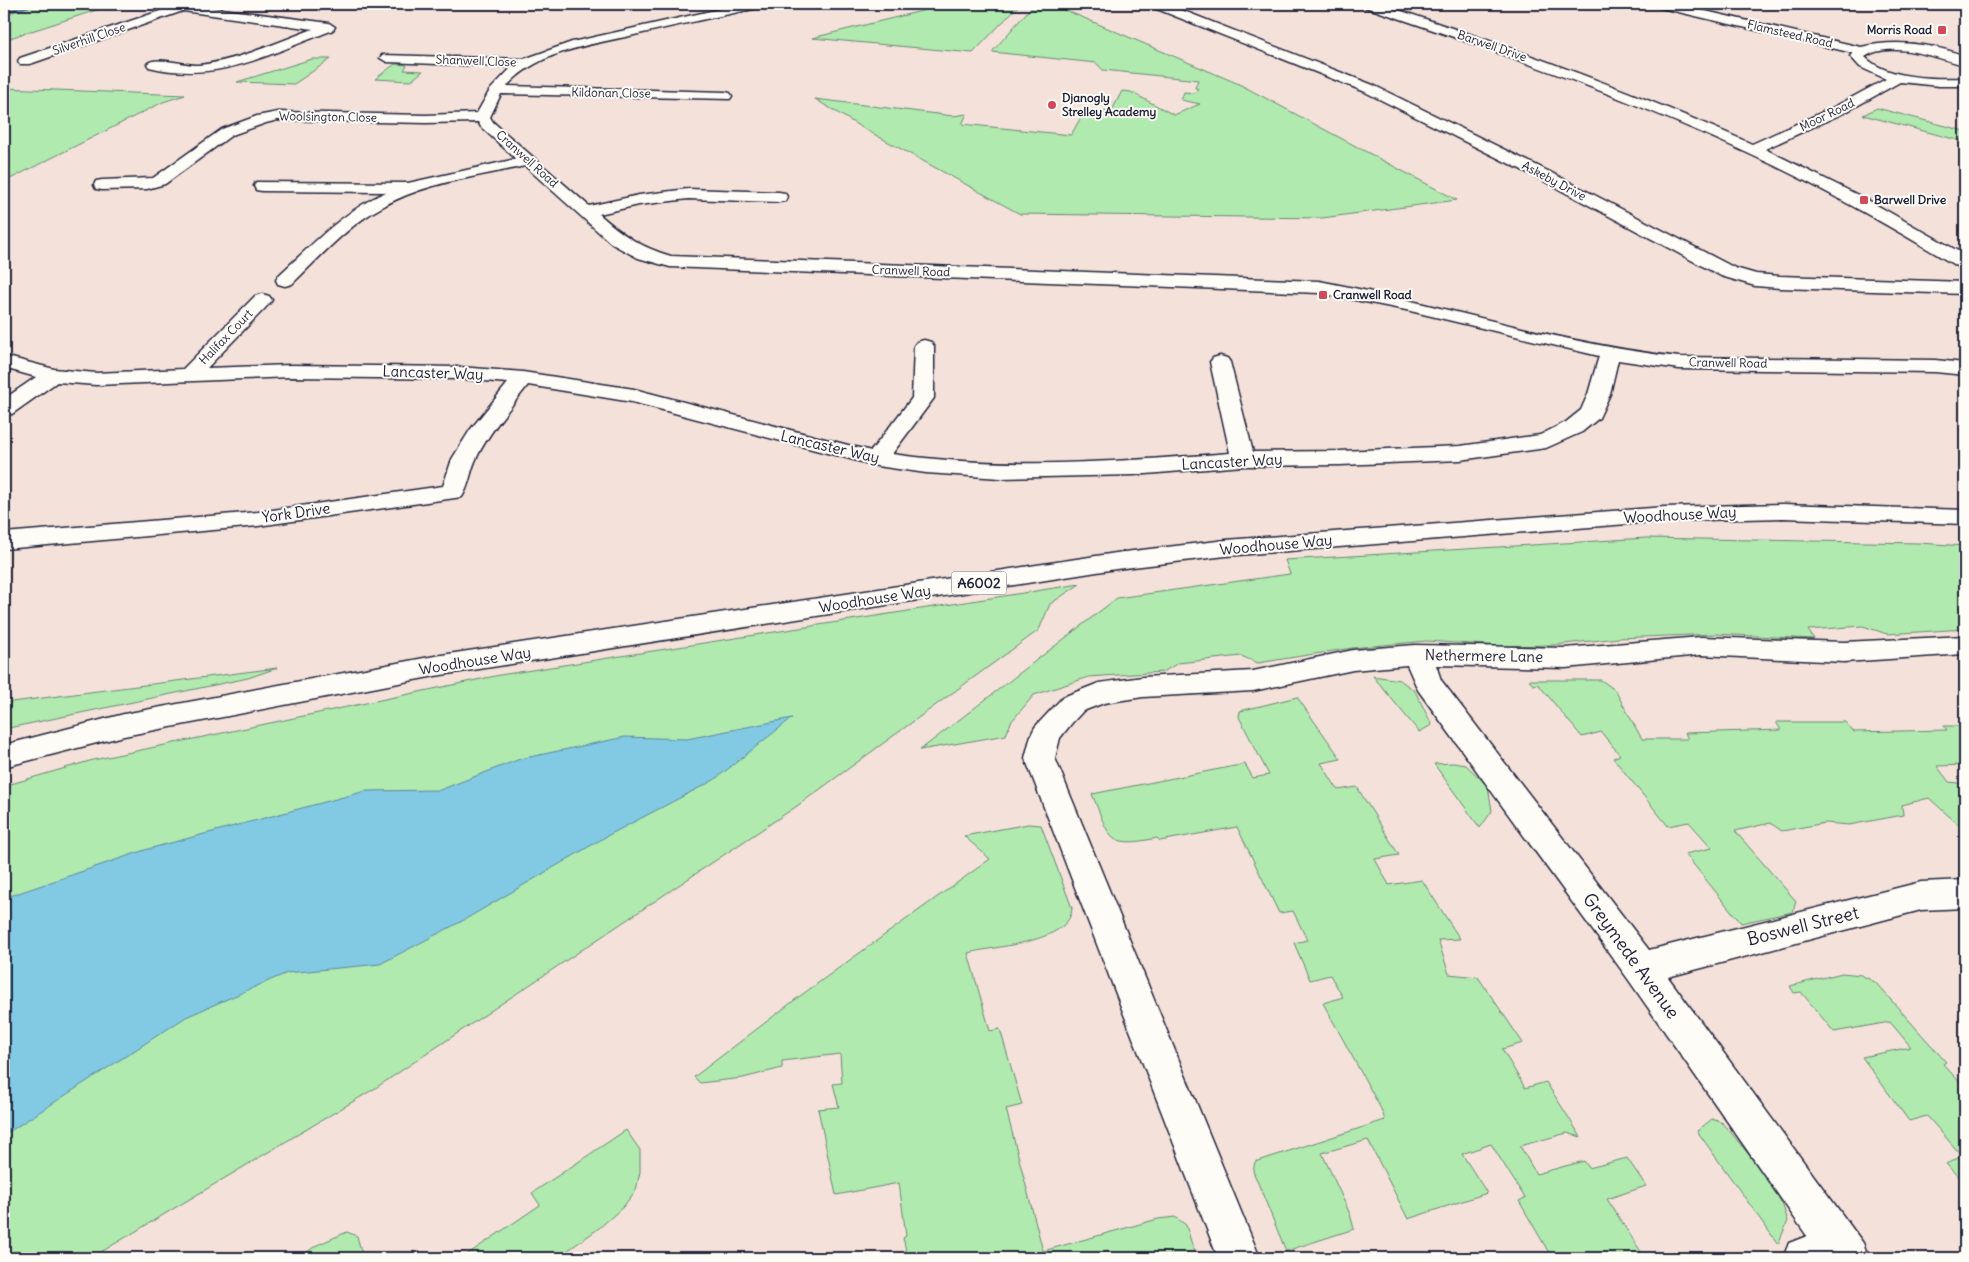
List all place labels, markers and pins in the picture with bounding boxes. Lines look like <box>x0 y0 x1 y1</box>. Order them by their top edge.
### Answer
place label: Morris Road <box>1867 22 1932 37</box>
marker: Morris Road <box>1936 24 1948 36</box>
place label: Djanogly Strelley Academy <box>1062 90 1156 120</box>
marker: Djanogly Strelley Academy <box>1046 99 1058 111</box>
place label: Barwell Drive <box>1874 192 1947 207</box>
marker: Barwell Drive <box>1858 194 1870 206</box>
place label: Cranwell Road <box>1333 287 1412 302</box>
marker: Cranwell Road <box>1317 289 1329 301</box>

